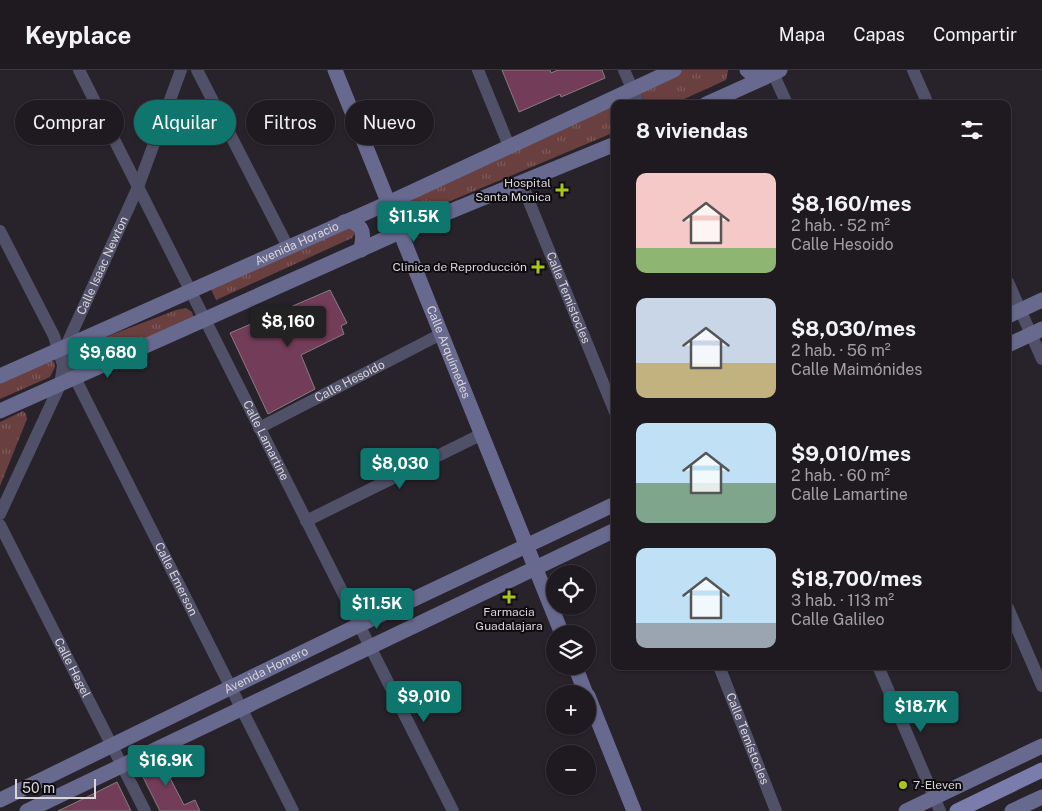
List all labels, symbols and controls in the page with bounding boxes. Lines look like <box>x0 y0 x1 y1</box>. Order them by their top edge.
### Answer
text: Keyplace <box>25 21 131 49</box>
text: Mapa <box>779 24 825 45</box>
text: Capas <box>853 24 905 45</box>
text: Compartir <box>933 24 1017 45</box>
chip: Comprar <box>15 100 124 145</box>
chip: Alquilar <box>134 100 236 145</box>
chip: Filtros <box>246 100 335 145</box>
chip: Nuevo <box>345 100 434 145</box>
icon: filters <box>958 116 986 144</box>
text: 8 viviendas <box>636 118 748 143</box>
place label: Hospital Santa Monica <box>475 176 551 204</box>
marker: Hospital Santa Monica <box>555 183 569 197</box>
text: $8,160/mes <box>791 191 911 216</box>
icon: home <box>676 193 736 253</box>
pin: $11.5K <box>373 200 455 243</box>
text: $11.5K <box>388 207 440 226</box>
street label: Calle Isaac Newton <box>74 214 131 317</box>
text: 2 hab. · 52 m² <box>791 216 890 235</box>
street label: Avenida Horacio <box>253 219 341 268</box>
text: Calle Hesoido <box>791 235 894 254</box>
street label: Calle Temístocles <box>543 250 593 346</box>
place label: Clinica de Reproducción <box>393 260 527 274</box>
marker: Clinica de Reproducción <box>531 260 545 274</box>
street label: Calle Arquímedes <box>424 304 473 400</box>
pin: $8,160 <box>247 306 329 348</box>
text: $8,160 <box>261 312 315 331</box>
text: $8,030/mes <box>791 316 916 341</box>
icon: home <box>676 318 736 378</box>
pin: $9,680 <box>67 336 149 379</box>
text: 2 hab. · 56 m² <box>791 341 891 360</box>
text: $9,680 <box>79 343 137 362</box>
street label: Calle Hesoido <box>312 357 387 405</box>
text: Calle Maimónides <box>791 360 922 379</box>
street label: Calle Lamartine <box>240 398 292 483</box>
text: $9,010/mes <box>791 441 911 466</box>
icon: home <box>676 443 736 503</box>
pin: $8,030 <box>359 448 441 490</box>
text: $8,030 <box>371 454 429 473</box>
text: 2 hab. · 60 m² <box>791 466 890 485</box>
text: Calle Lamartine <box>791 485 908 504</box>
street label: Calle Emerson <box>152 540 201 618</box>
map controls <box>546 565 596 795</box>
button: locate <box>546 565 596 615</box>
text: $18,700/mes <box>791 566 922 591</box>
icon: home <box>676 568 736 628</box>
pin: $11.5K <box>336 588 418 630</box>
marker: Farmacia Guadalajara <box>503 591 515 603</box>
text: 3 hab. · 113 m² <box>791 591 894 610</box>
text: $11.5K <box>351 594 403 613</box>
place label: Farmacia Guadalajara <box>475 605 543 633</box>
text: Calle Galileo <box>791 610 885 629</box>
button: layers <box>546 625 596 675</box>
street label: Calle Hegel <box>51 636 93 700</box>
street label: Avenida Homero <box>222 644 311 697</box>
pin: $9,010 <box>383 680 465 723</box>
button: + <box>546 685 596 735</box>
text: $9,010 <box>397 687 451 706</box>
pin: $18.7K <box>880 690 962 733</box>
street label: Calle Temístocles <box>723 691 772 787</box>
text: $18.7K <box>895 697 947 716</box>
pin: $16.9K <box>125 744 207 787</box>
button: − <box>546 745 596 795</box>
text: $16.9K <box>139 751 193 770</box>
scale bar <box>15 776 96 799</box>
place label: 7-Eleven <box>913 778 962 792</box>
marker: 7-Eleven <box>897 779 909 791</box>
text: 50 m <box>22 780 55 796</box>

